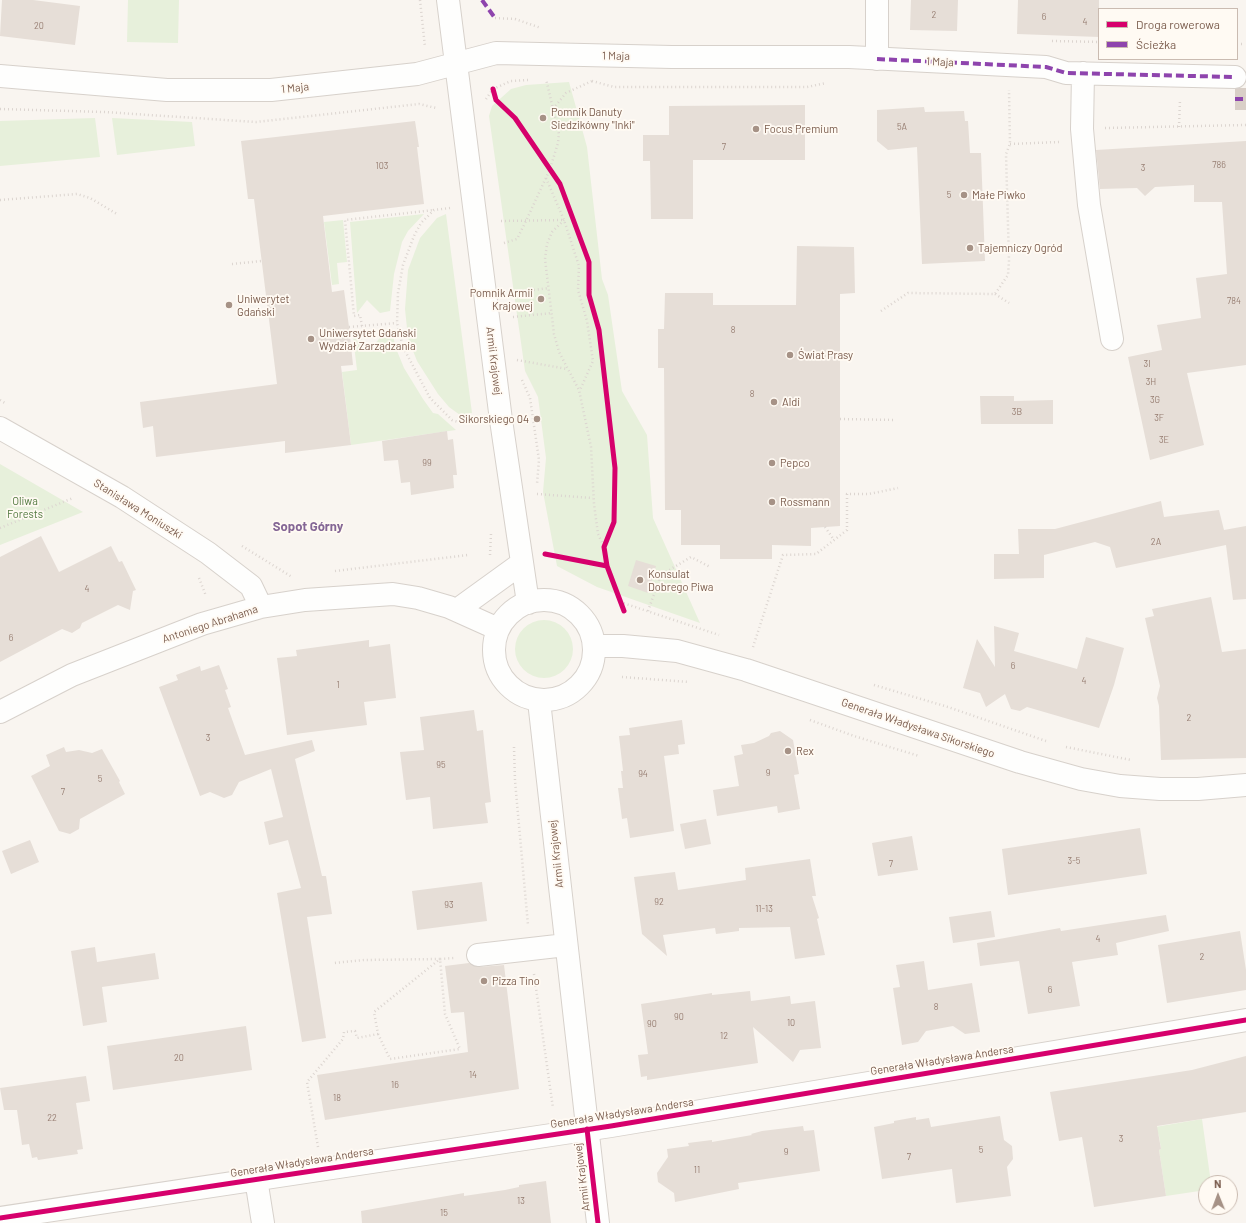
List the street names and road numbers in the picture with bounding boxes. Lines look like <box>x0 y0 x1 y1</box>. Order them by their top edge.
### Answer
street label: 1 Maja <box>602 49 630 63</box>
street label: 1 Maja <box>926 55 954 69</box>
street label: 1 Maja <box>280 80 310 96</box>
street label: Armii Krajowej <box>483 326 505 396</box>
street label: Stanisława Moniuszki <box>91 476 185 542</box>
street label: Antoniego Abrahama <box>161 602 259 646</box>
street label: Generała Władysława Sikorskiego <box>840 695 996 761</box>
street label: Armii Krajowej <box>546 819 566 889</box>
street label: Generała Władysława Andersa <box>869 1042 1015 1078</box>
street label: Generała Władysława Andersa <box>549 1095 695 1131</box>
street label: Armii Krajowej <box>571 1142 593 1212</box>
street label: Generała Władysława Andersa <box>229 1144 375 1180</box>

